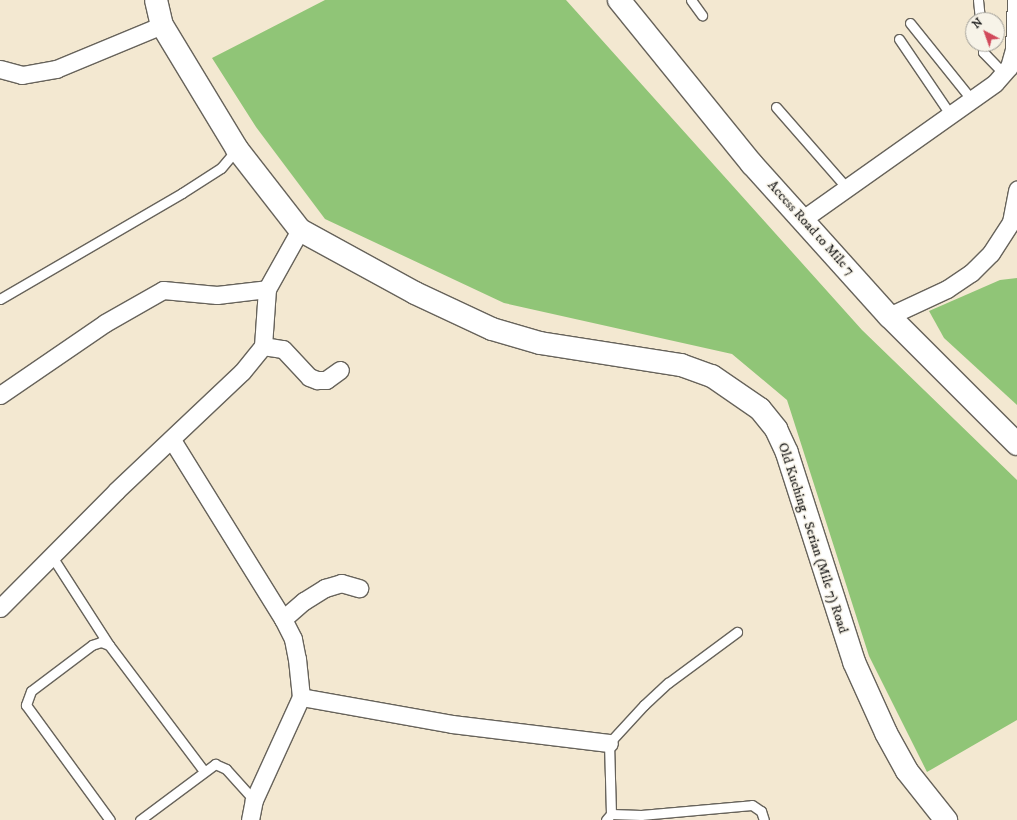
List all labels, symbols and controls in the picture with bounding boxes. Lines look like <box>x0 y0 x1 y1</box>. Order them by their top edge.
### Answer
north arrow <box>965 12 1005 52</box>
text: N <box>970 15 986 32</box>
street label: Access Road to Mile 7 <box>764 177 858 279</box>
street label: Old Kuching - Serian (Mile 7) Road <box>774 441 852 635</box>

